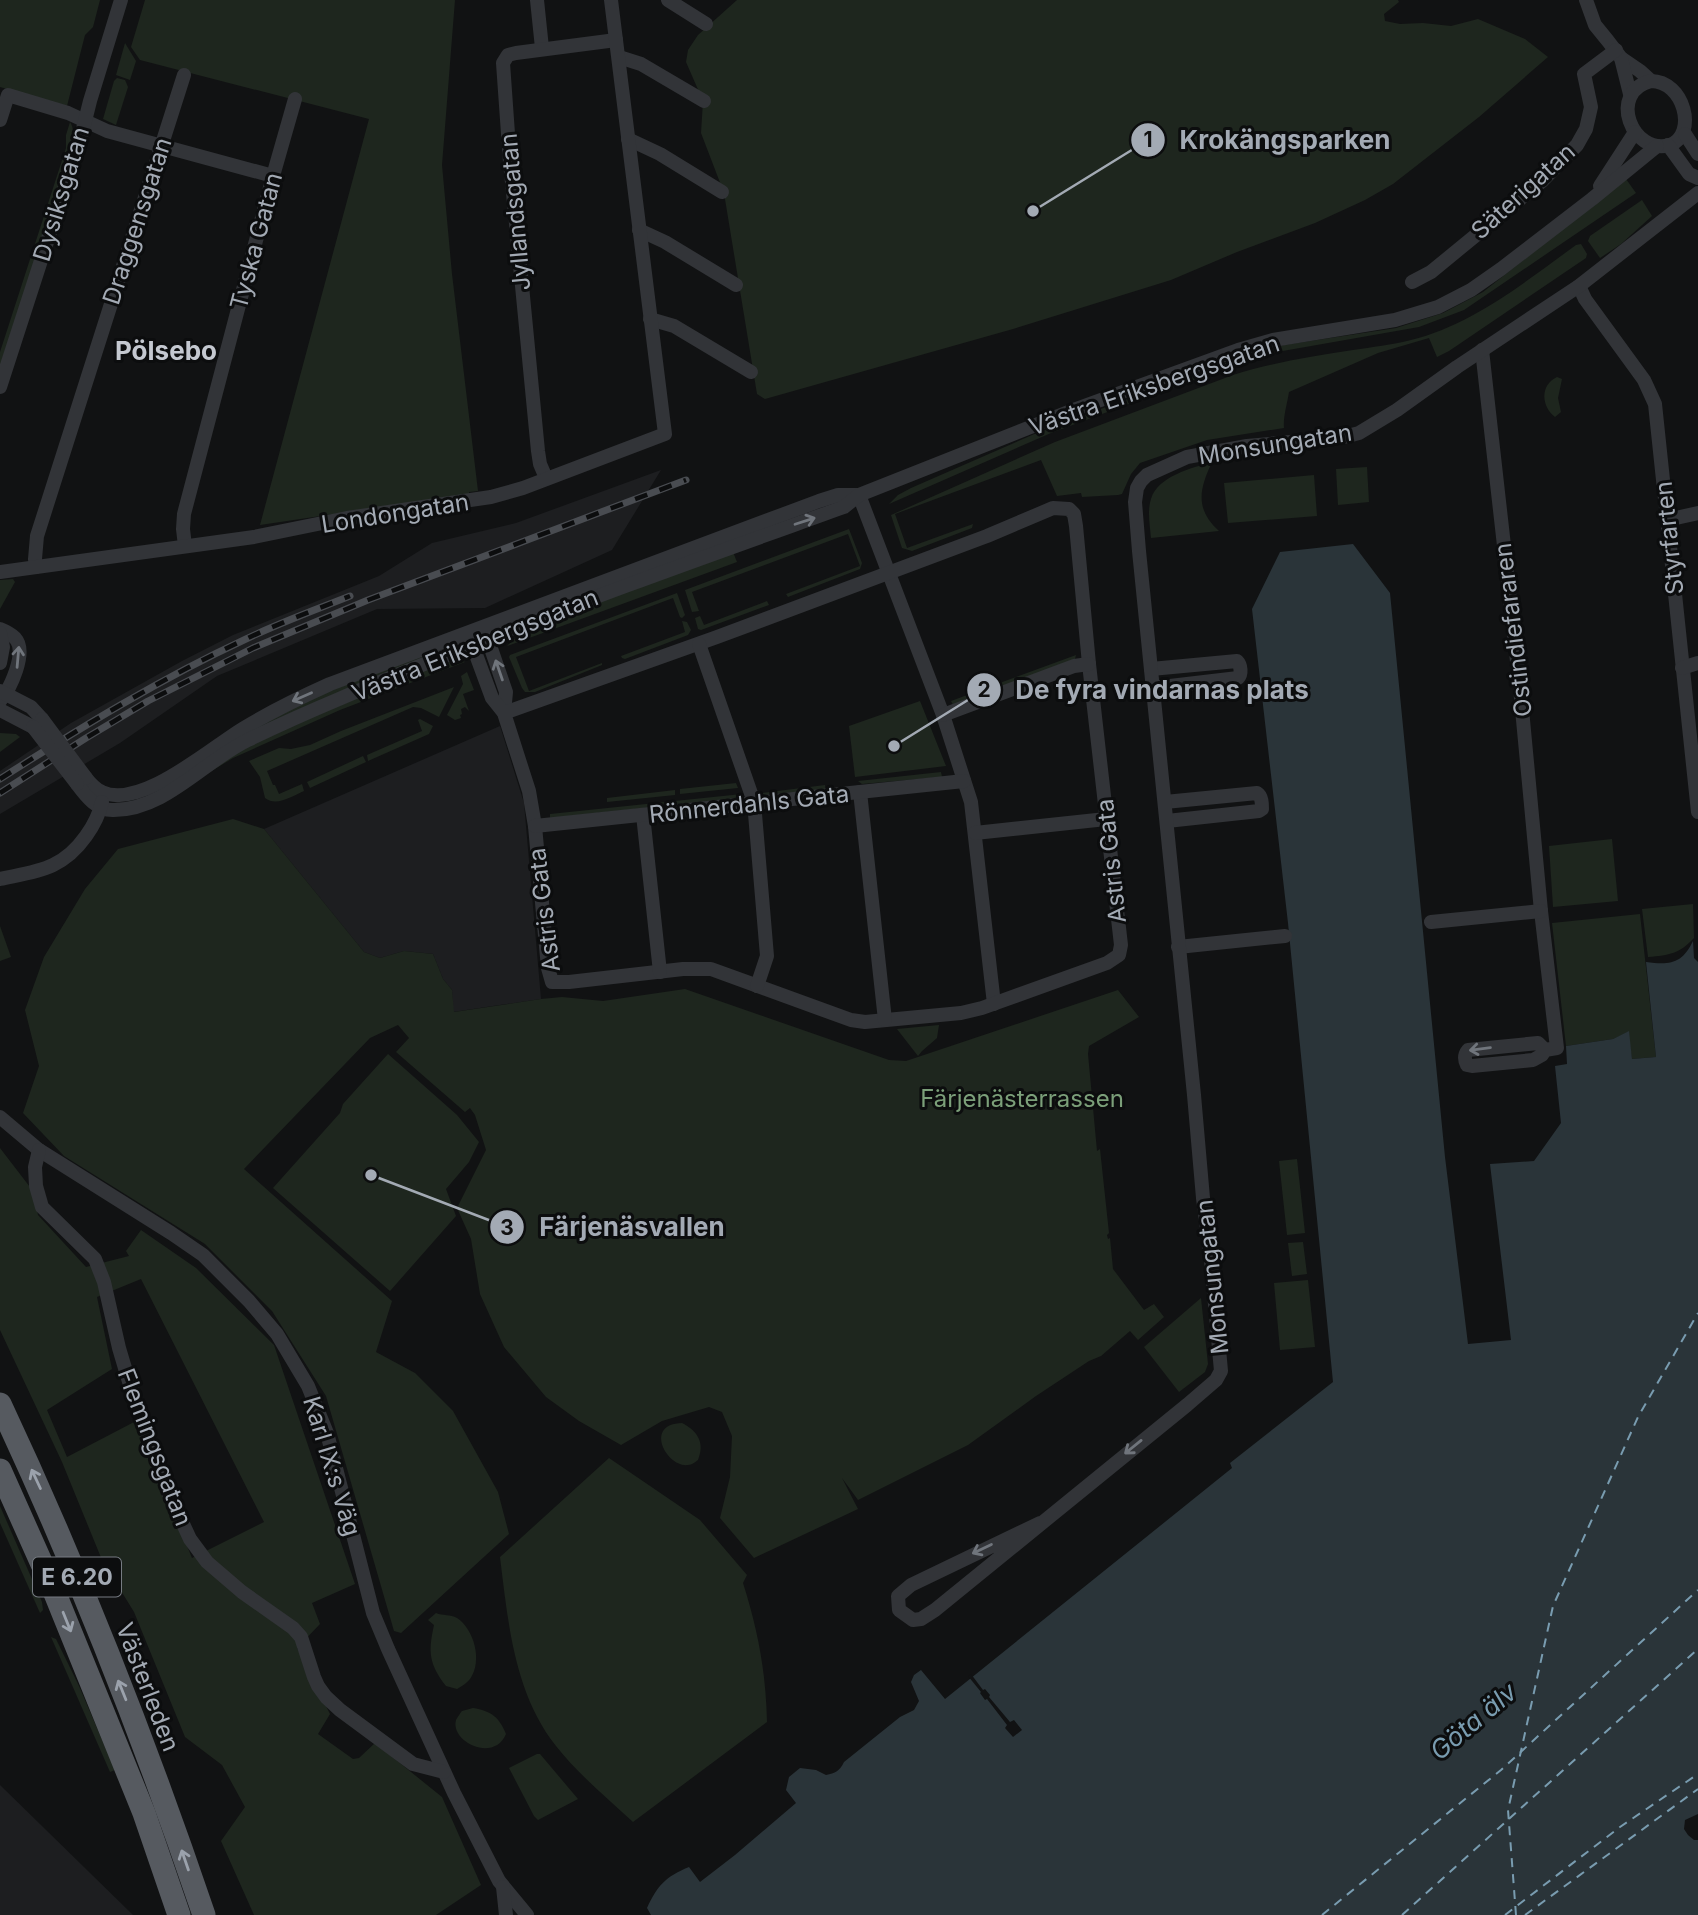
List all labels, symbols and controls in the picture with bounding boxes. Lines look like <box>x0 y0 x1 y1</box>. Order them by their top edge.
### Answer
callout: Krokängsparken <box>1131 116 1405 163</box>
street label: Dysiksgatan <box>27 123 95 265</box>
text: Krokängsparken <box>1180 124 1390 155</box>
text: 1 <box>1143 127 1153 152</box>
street label: Jyllandsgatan <box>494 132 536 292</box>
street label: Draggensgatan <box>96 134 178 308</box>
street label: Säterigatan <box>1465 137 1581 245</box>
street label: Tyska Gatan <box>224 169 288 313</box>
street label: Västra Eriksbergsgatan <box>1025 328 1283 442</box>
district label: Pölsebo <box>115 335 217 366</box>
street label: Monsungatan <box>1196 418 1354 470</box>
street label: Styrfarten <box>1649 480 1689 596</box>
street label: Londongatan <box>319 487 471 539</box>
one-way arrow <box>793 514 815 526</box>
street label: Ostindiefararen <box>1488 542 1538 718</box>
street label: Västra Eriksbergsgatan <box>348 582 602 708</box>
one-way arrow <box>12 646 25 669</box>
one-way arrow <box>492 659 504 681</box>
callout: De fyra vindarnas plats <box>966 666 1323 713</box>
text: De fyra vindarnas plats <box>1015 674 1309 705</box>
text: 2 <box>977 677 991 702</box>
one-way arrow <box>291 691 313 704</box>
street label: Rönnerdahls Gata <box>648 779 850 829</box>
street label: Astris Gata <box>1090 798 1132 924</box>
street label: Astris Gata <box>522 846 566 974</box>
one-way arrow <box>1469 1043 1492 1056</box>
park label: Färjenästerrassen <box>920 1084 1124 1113</box>
street label: Monsungatan <box>1189 1198 1235 1356</box>
callout: Färjenäsvallen <box>490 1204 738 1251</box>
text: Färjenäsvallen <box>539 1211 725 1242</box>
text: 3 <box>500 1215 514 1240</box>
street label: Flemingsgatan <box>112 1364 198 1530</box>
street label: Karl IX:s Väg <box>297 1393 367 1539</box>
one-way arrow <box>1125 1440 1143 1455</box>
one-way arrow <box>28 1469 42 1490</box>
one-way arrow <box>972 1543 993 1557</box>
road number: E 6.20 <box>33 1558 121 1596</box>
one-way arrow <box>61 1611 74 1632</box>
street label: Västerleden <box>110 1619 186 1755</box>
water label: Göta älv <box>1423 1675 1524 1766</box>
one-way arrow <box>115 1679 128 1701</box>
one-way arrow <box>178 1849 191 1871</box>

